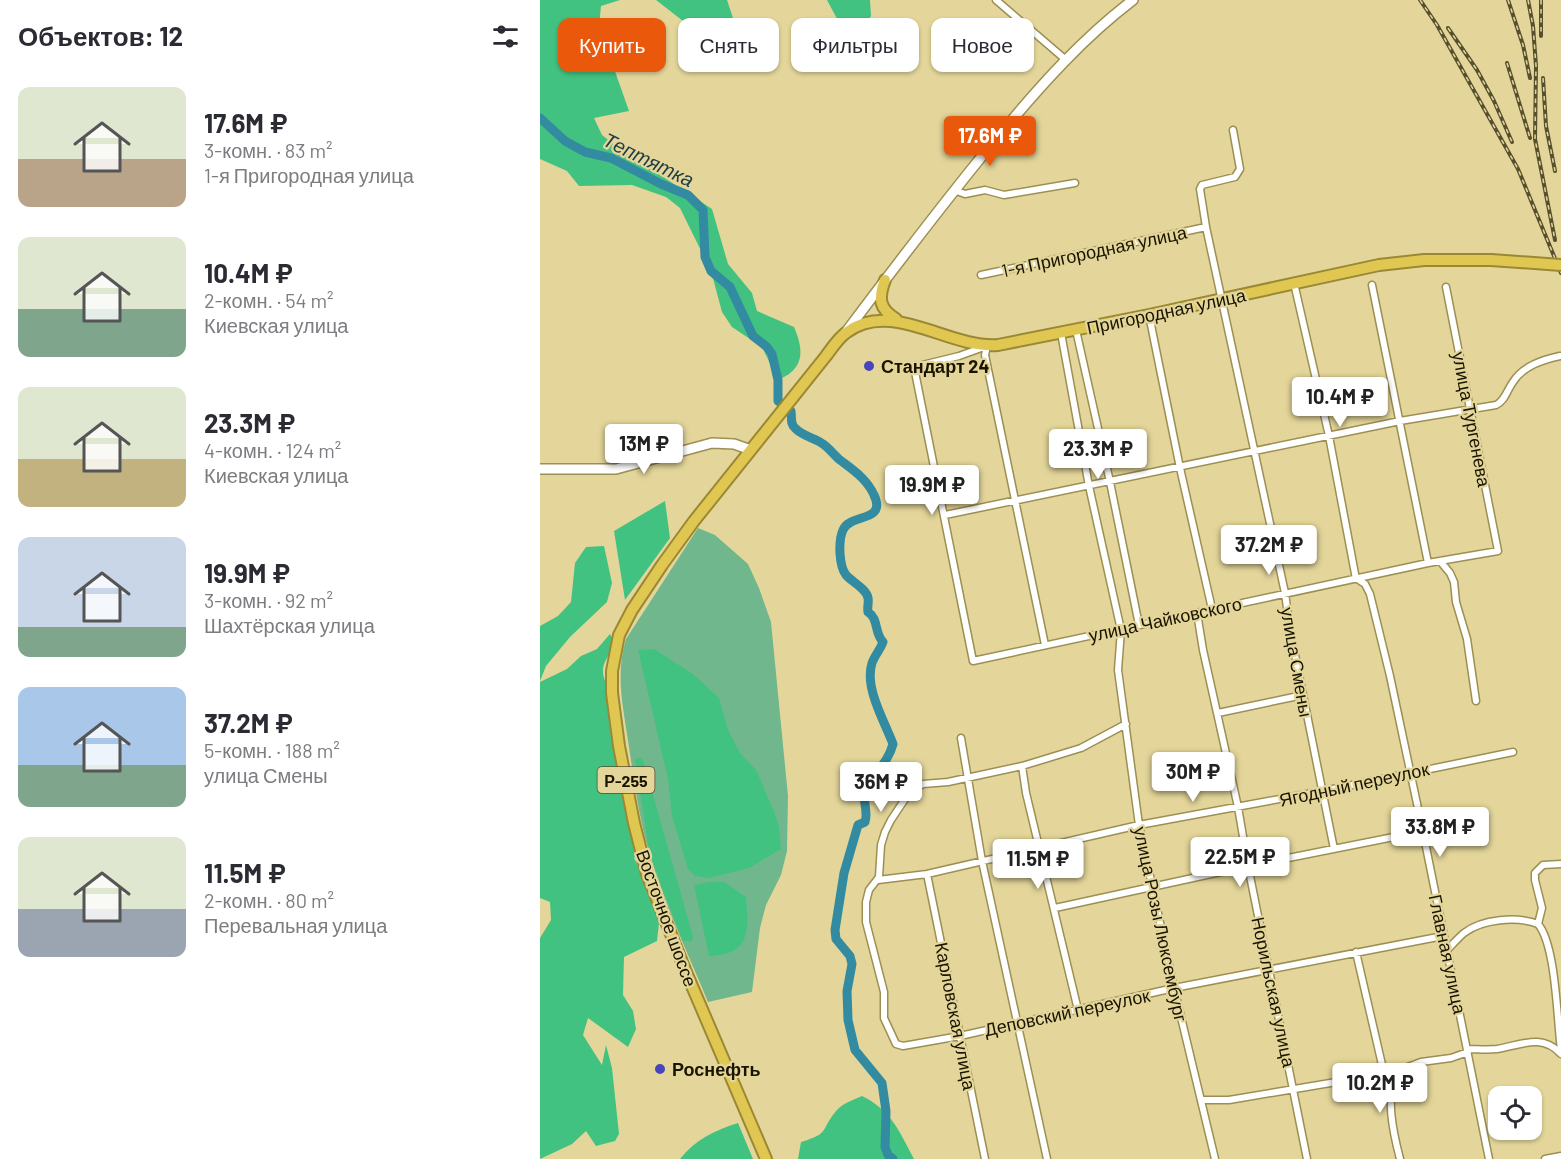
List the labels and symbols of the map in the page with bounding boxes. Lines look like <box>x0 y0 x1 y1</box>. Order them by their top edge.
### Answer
pin: 17.6M ₽ <box>935 116 1045 167</box>
water label: Тептятка <box>600 127 698 191</box>
street label: 1-я Пригородная улица <box>999 220 1190 281</box>
street label: Пригородная улица <box>1084 283 1249 339</box>
street label: улица Тургенева <box>1448 349 1496 489</box>
place label: Стандарт 24 <box>881 355 989 377</box>
marker: Стандарт 24 <box>862 359 876 373</box>
pin: 10.4M ₽ <box>1285 377 1395 428</box>
pin: 13M ₽ <box>602 424 686 475</box>
pin: 23.3M ₽ <box>1043 429 1153 480</box>
pin: 19.9M ₽ <box>877 465 987 516</box>
pin: 37.2M ₽ <box>1214 525 1324 576</box>
street label: улица Чайковского <box>1086 592 1244 646</box>
street label: улица Смены <box>1276 605 1318 719</box>
pin: 30M ₽ <box>1151 752 1235 803</box>
street label: Ягодный переулок <box>1277 757 1431 811</box>
pin: 36M ₽ <box>839 762 923 813</box>
road number: Р-255 <box>598 767 655 793</box>
pin: 33.8M ₽ <box>1385 807 1495 858</box>
street label: улица Розы Люксембург <box>1130 825 1193 1024</box>
pin: 22.5M ₽ <box>1185 837 1295 888</box>
pin: 11.5M ₽ <box>983 839 1093 890</box>
street label: Восточное шоссе <box>632 847 702 989</box>
street label: Главная улица <box>1425 892 1472 1017</box>
street label: Норильская улица <box>1247 915 1301 1070</box>
street label: Карловская улица <box>931 940 981 1093</box>
street label: Деповский переулок <box>982 984 1152 1040</box>
place label: Роснефть <box>672 1058 761 1080</box>
marker: Роснефть <box>653 1062 667 1076</box>
pin: 10.2M ₽ <box>1325 1063 1435 1114</box>

